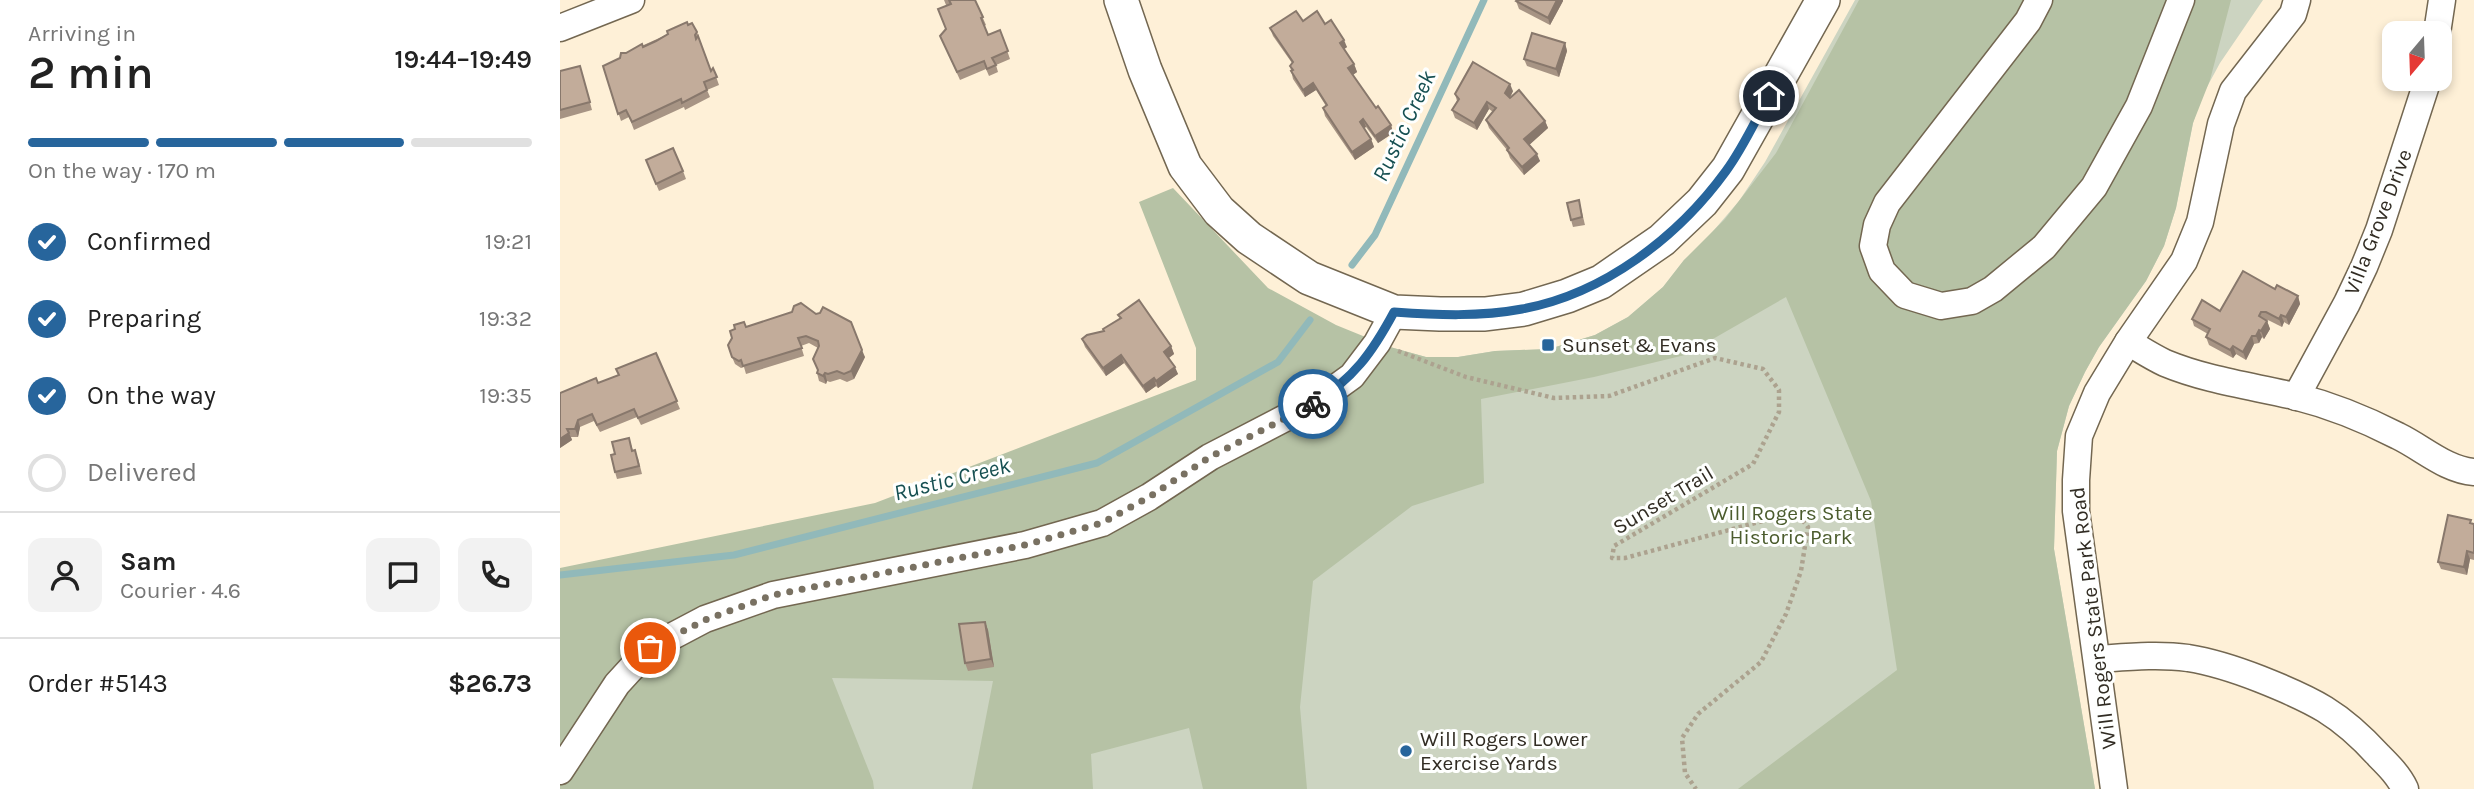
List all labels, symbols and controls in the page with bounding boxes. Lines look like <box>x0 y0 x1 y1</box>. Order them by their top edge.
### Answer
text: Arriving in <box>28 20 136 47</box>
north arrow <box>2382 21 2452 91</box>
map controls <box>2382 21 2452 91</box>
text: 19:44–19:49 <box>395 44 532 75</box>
text: 2 min <box>28 46 154 100</box>
water label: Rustic Creek <box>1367 66 1442 186</box>
pin <box>1739 66 1799 126</box>
icon: home <box>1750 77 1788 115</box>
street label: Villa Grove Drive <box>2339 146 2417 298</box>
text: On the way · 170 m <box>28 157 216 184</box>
icon: check <box>28 223 66 261</box>
text: Confirmed <box>87 226 212 257</box>
text: 19:21 <box>485 228 532 255</box>
icon: check <box>28 300 66 338</box>
text: Preparing <box>87 303 201 334</box>
text: 19:32 <box>479 305 532 332</box>
place label: Sunset & Evans <box>1562 333 1717 357</box>
marker: Sunset & Evans <box>1540 337 1556 353</box>
courier <box>1278 369 1348 439</box>
icon: check <box>28 377 66 415</box>
text: On the way <box>87 380 216 411</box>
text: 19:35 <box>479 382 532 409</box>
icon: bike <box>1294 385 1332 423</box>
water label: Rustic Creek <box>891 451 1013 507</box>
text: Delivered <box>87 457 197 488</box>
street label: Sunset Trail <box>1608 461 1718 539</box>
street label: Will Rogers State Park Road <box>2065 485 2121 751</box>
park label: Will Rogers State Historic Park <box>1709 501 1873 549</box>
button: person <box>28 538 102 612</box>
button: chat <box>366 538 440 612</box>
button: phone <box>458 538 532 612</box>
text: Sam <box>120 546 176 577</box>
text: Courier · 4.6 <box>120 577 241 604</box>
pin <box>620 618 680 678</box>
icon: bag <box>631 629 669 667</box>
text: Order #5143 <box>28 668 168 699</box>
text: $26.73 <box>448 668 532 699</box>
place label: Will Rogers Lower Exercise Yards <box>1420 727 1588 775</box>
marker: Will Rogers Lower Exercise Yards <box>1398 743 1414 759</box>

